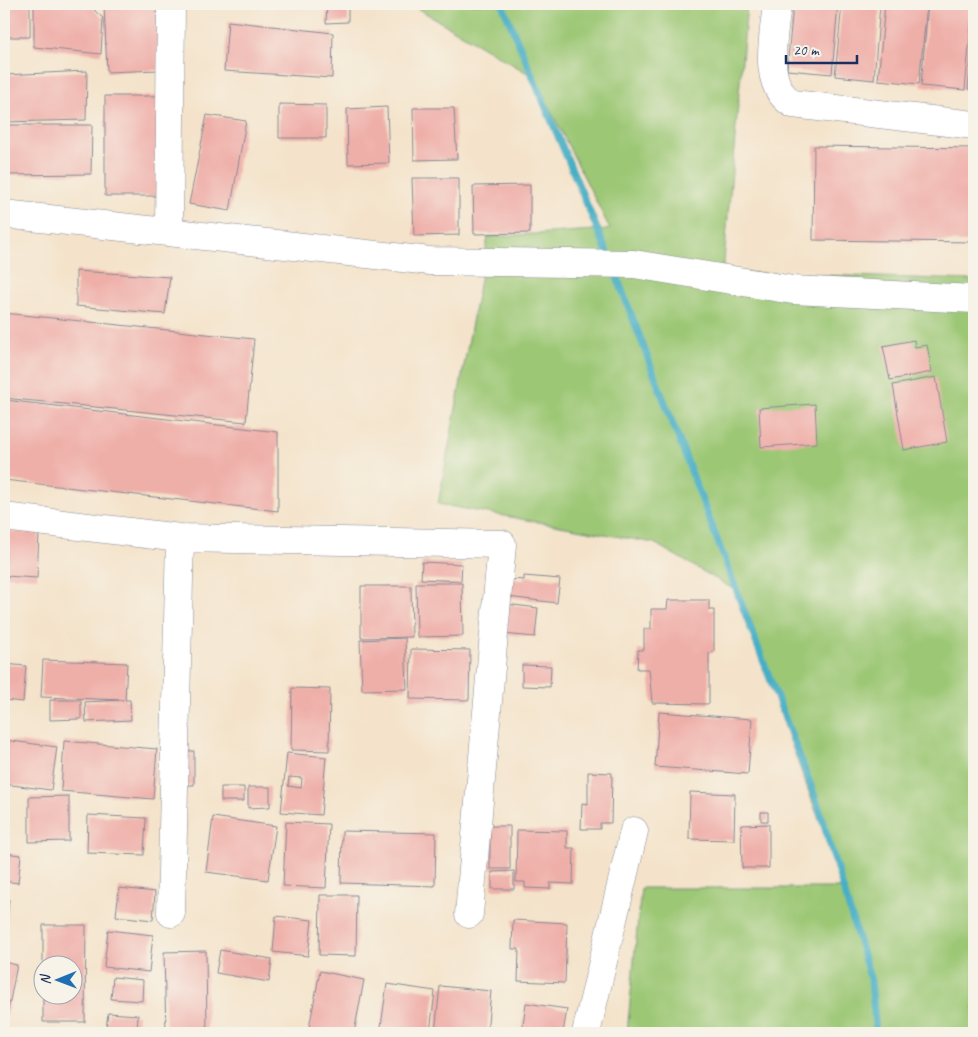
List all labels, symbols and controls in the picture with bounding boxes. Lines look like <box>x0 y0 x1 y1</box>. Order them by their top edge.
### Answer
scale bar <box>786 32 857 64</box>
text: 20 m <box>793 41 820 60</box>
north arrow <box>32 954 82 1004</box>
text: N <box>37 973 54 985</box>

